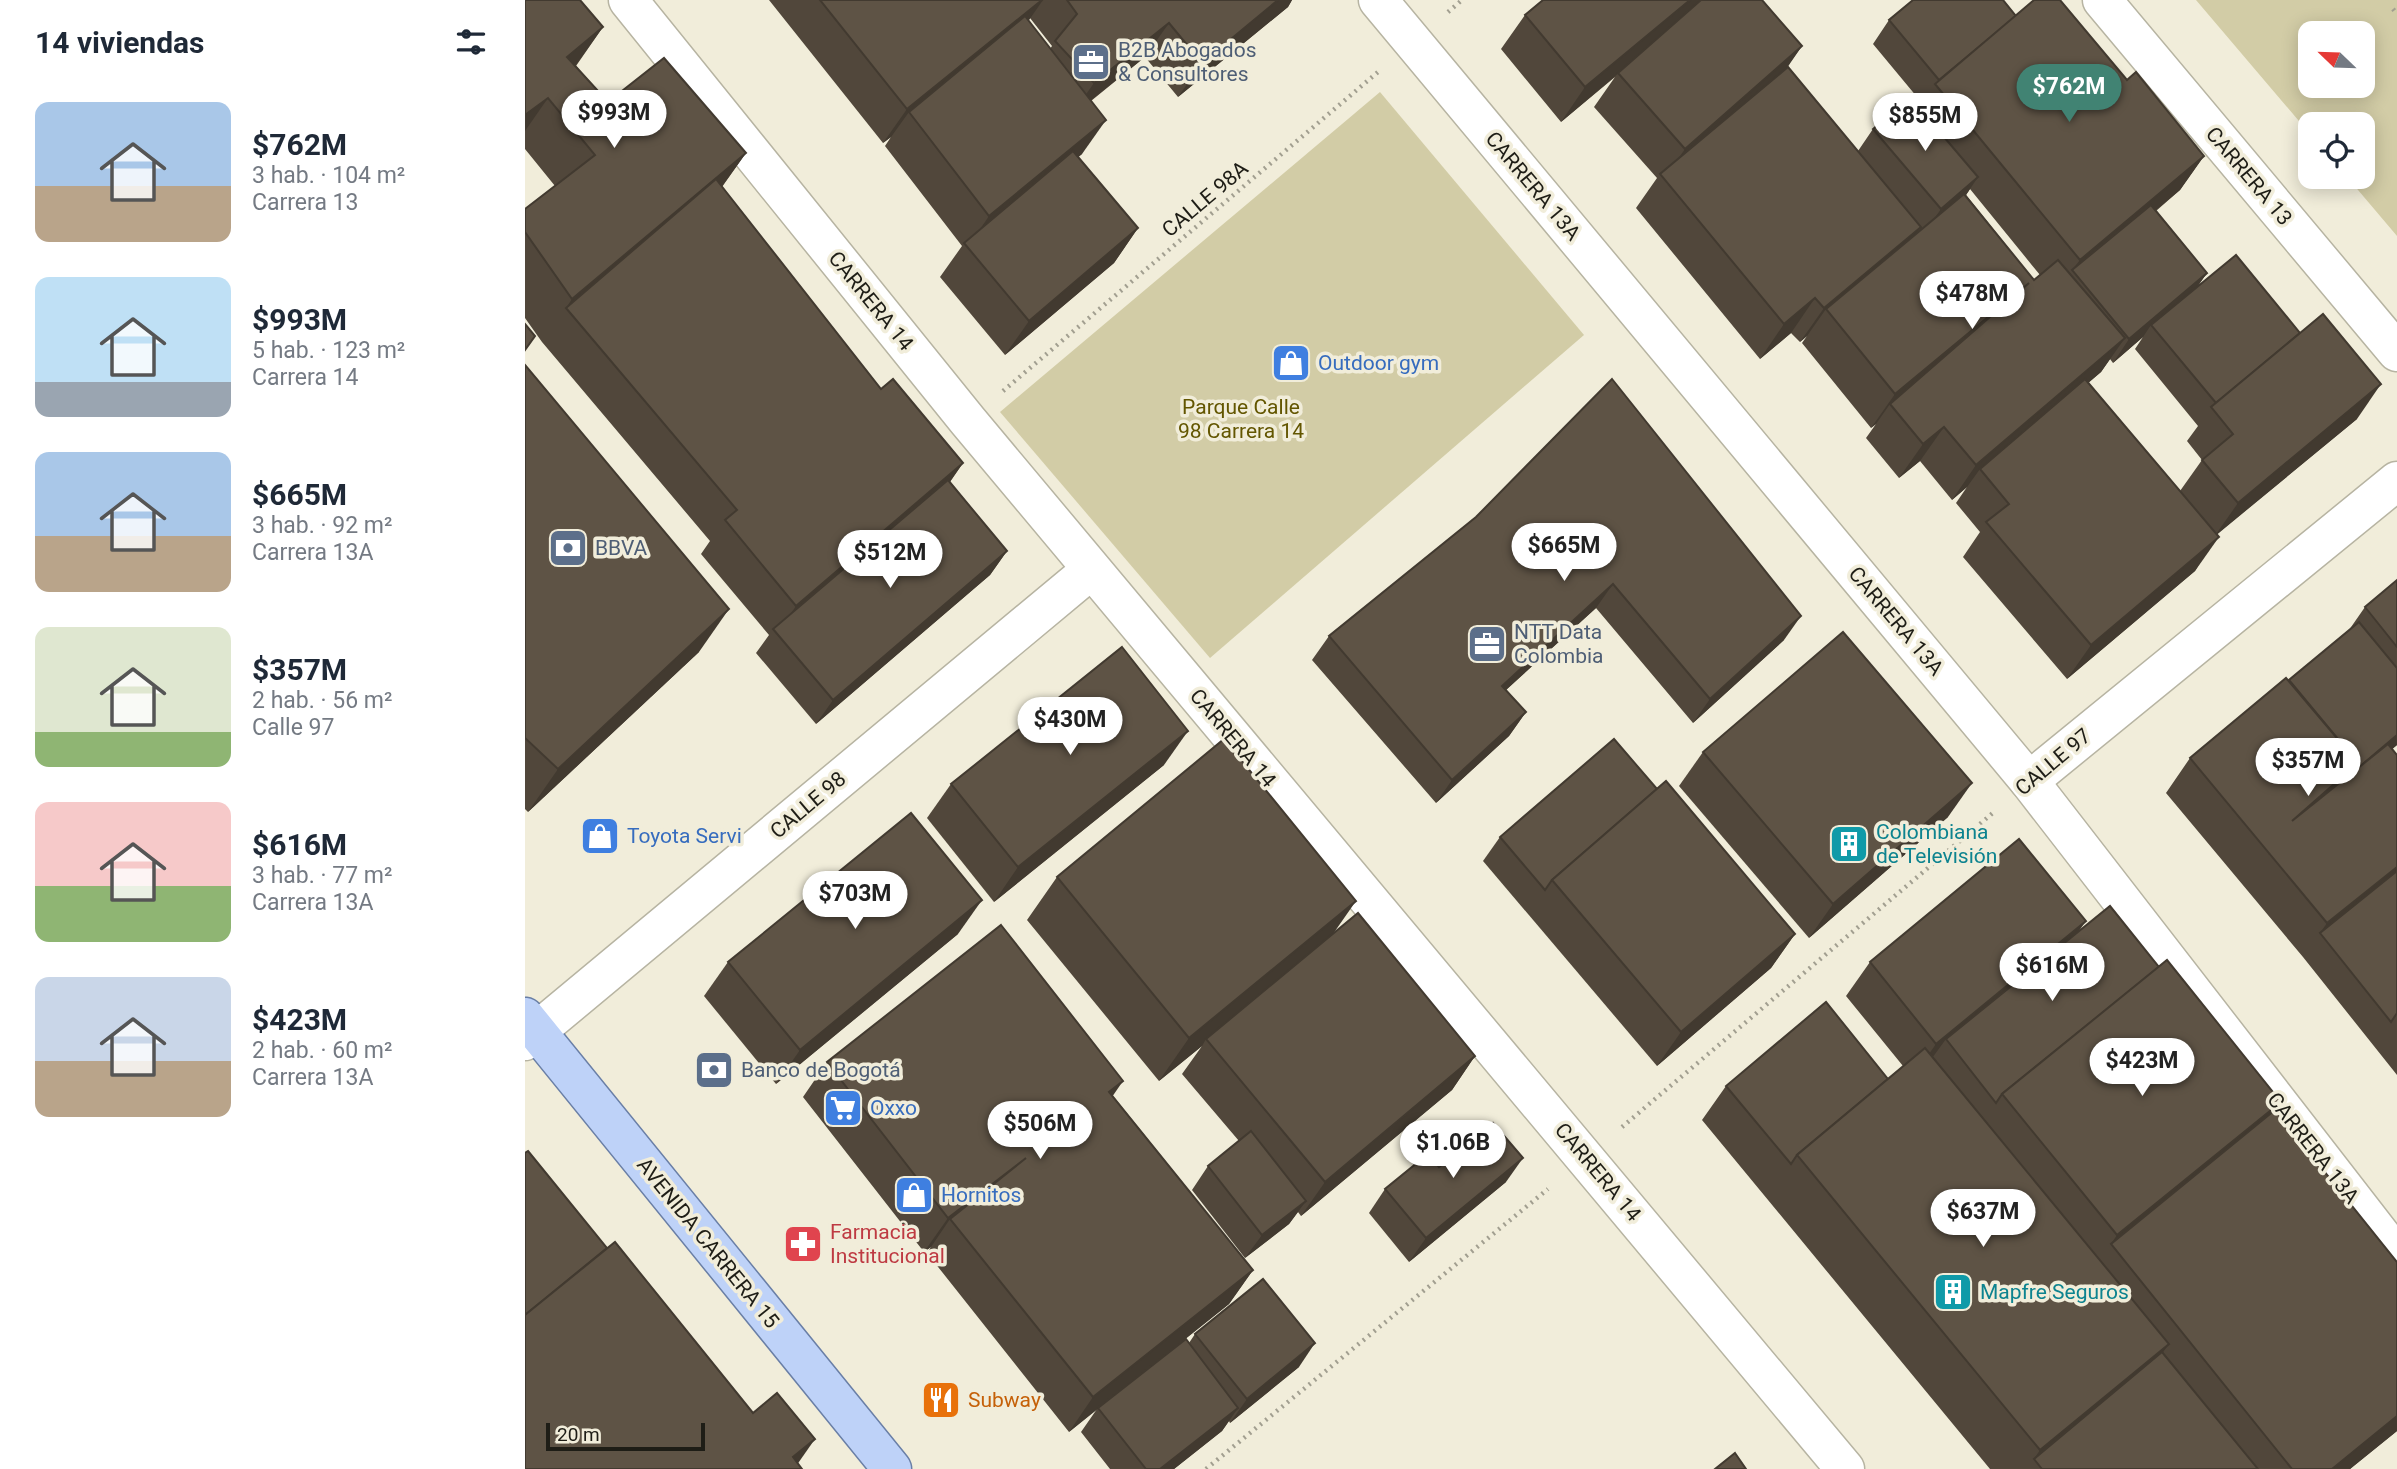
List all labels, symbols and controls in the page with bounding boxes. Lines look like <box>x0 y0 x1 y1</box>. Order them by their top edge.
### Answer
north arrow <box>2298 21 2375 98</box>
map controls <box>2298 21 2375 189</box>
icon: filters <box>452 23 490 61</box>
text: 14 viviendas <box>35 25 205 60</box>
place label: B2B Abogados & Consultores <box>1118 38 1257 86</box>
office icon: B2B Abogados & Consultores <box>1070 41 1112 83</box>
pin: $762M <box>2020 64 2118 124</box>
text: $762M <box>2033 73 2105 100</box>
pin: $993M <box>565 90 663 150</box>
pin: $855M <box>1876 94 1974 153</box>
text: $993M <box>578 99 650 126</box>
text: $855M <box>1889 102 1961 129</box>
button: locate <box>2298 112 2375 189</box>
street label: CARRERA 13 <box>2201 122 2297 230</box>
text: $762M <box>252 127 347 162</box>
street label: CARRERA 13A <box>1481 127 1586 245</box>
icon: home <box>91 130 175 214</box>
street label: CALLE 98A <box>1157 156 1253 242</box>
text: 3 hab. · 104 m² <box>252 162 405 189</box>
text: Carrera 13 <box>252 189 358 216</box>
street label: CARRERA 14 <box>824 247 918 356</box>
pin: $478M <box>1923 272 2021 331</box>
text: $478M <box>1936 280 2008 307</box>
text: $993M <box>252 302 347 337</box>
icon: home <box>91 305 175 389</box>
text: 5 hab. · 123 m² <box>252 337 405 364</box>
shop icon: Outdoor gym <box>1270 342 1312 384</box>
place label: Outdoor gym <box>1318 351 1439 375</box>
text: Carrera 14 <box>252 364 358 391</box>
park label: Parque Calle 98 Carrera 14 <box>1178 395 1304 443</box>
text: $665M <box>252 477 347 512</box>
icon: home <box>91 480 175 564</box>
text: 3 hab. · 92 m² <box>252 512 392 539</box>
pin: $665M <box>1515 524 1613 583</box>
bank icon: BBVA <box>547 527 589 569</box>
pin: $512M <box>841 530 939 590</box>
text: $665M <box>1528 532 1600 559</box>
place label: BBVA <box>595 536 648 560</box>
text: Carrera 13A <box>252 539 373 566</box>
text: $512M <box>854 539 926 566</box>
street label: CARRERA 13A <box>1844 562 1949 680</box>
place label: NTT Data Colombia <box>1514 620 1603 668</box>
office icon: NTT Data Colombia <box>1466 623 1508 665</box>
text: $357M <box>252 652 347 687</box>
icon: home <box>91 655 175 739</box>
street label: CARRERA 14 <box>1185 684 1281 792</box>
text: 2 hab. · 56 m² <box>252 687 392 714</box>
pin: $430M <box>1021 698 1119 757</box>
text: $430M <box>1034 706 1106 733</box>
text: Calle 97 <box>252 714 334 741</box>
street label: CALLE 97 <box>2011 724 2095 800</box>
pin: $357M <box>2259 738 2357 798</box>
text: $357M <box>2272 747 2344 774</box>
street label: CALLE 98 <box>766 767 850 843</box>
shop icon: Toyota Servi <box>579 815 621 857</box>
place label: Colombiana de Televisión <box>1876 820 1997 868</box>
building icon: Colombiana de Televisión <box>1828 823 1870 865</box>
place label: Toyota Servi <box>627 824 742 848</box>
text: $616M <box>252 827 347 862</box>
icon: home <box>91 830 175 914</box>
text: 3 hab. · 77 m² <box>252 862 392 889</box>
pin: $703M <box>806 872 904 931</box>
text: $703M <box>819 880 891 907</box>
text: Carrera 13A <box>252 889 373 916</box>
pin: $616M <box>2003 944 2101 1003</box>
text: $616M <box>2016 952 2088 979</box>
text: $423M <box>252 1002 347 1037</box>
icon: home <box>91 1005 175 1089</box>
text: 2 hab. · 60 m² <box>252 1037 392 1064</box>
pin: $423M <box>2093 1038 2191 1098</box>
text: $423M <box>2106 1047 2178 1074</box>
bank icon: Banco de Bogotá <box>693 1049 735 1091</box>
place label: Banco de Bogotá <box>741 1058 901 1082</box>
text: Carrera 13A <box>252 1064 373 1091</box>
supermarket icon: Oxxo <box>822 1087 864 1129</box>
street label: CARRERA 13A <box>2262 1088 2364 1209</box>
place label: Oxxo <box>870 1096 917 1120</box>
pin: $506M <box>991 1102 1089 1161</box>
text: $506M <box>1004 1110 1076 1137</box>
street label: CARRERA 14 <box>1550 1118 1646 1226</box>
pin: $1.06B <box>1396 1120 1510 1180</box>
text: $1.06B <box>1416 1129 1490 1156</box>
street label: AVENIDA CARRERA 15 <box>632 1153 784 1333</box>
shop icon: Hornitos <box>893 1174 935 1216</box>
place label: Hornitos <box>941 1183 1021 1207</box>
pin: $637M <box>1934 1190 2032 1249</box>
text: $637M <box>1947 1198 2019 1225</box>
place label: Farmacia Institucional <box>830 1220 945 1268</box>
pharmacy icon: Farmacia Institucional <box>782 1223 824 1265</box>
building icon: Mapfre Seguros <box>1932 1271 1974 1313</box>
place label: Mapfre Seguros <box>1980 1280 2129 1304</box>
restaurant icon: Subway <box>920 1379 962 1421</box>
place label: Subway <box>968 1388 1041 1412</box>
scale bar <box>546 1420 705 1452</box>
text: 20 m <box>557 1423 600 1446</box>

